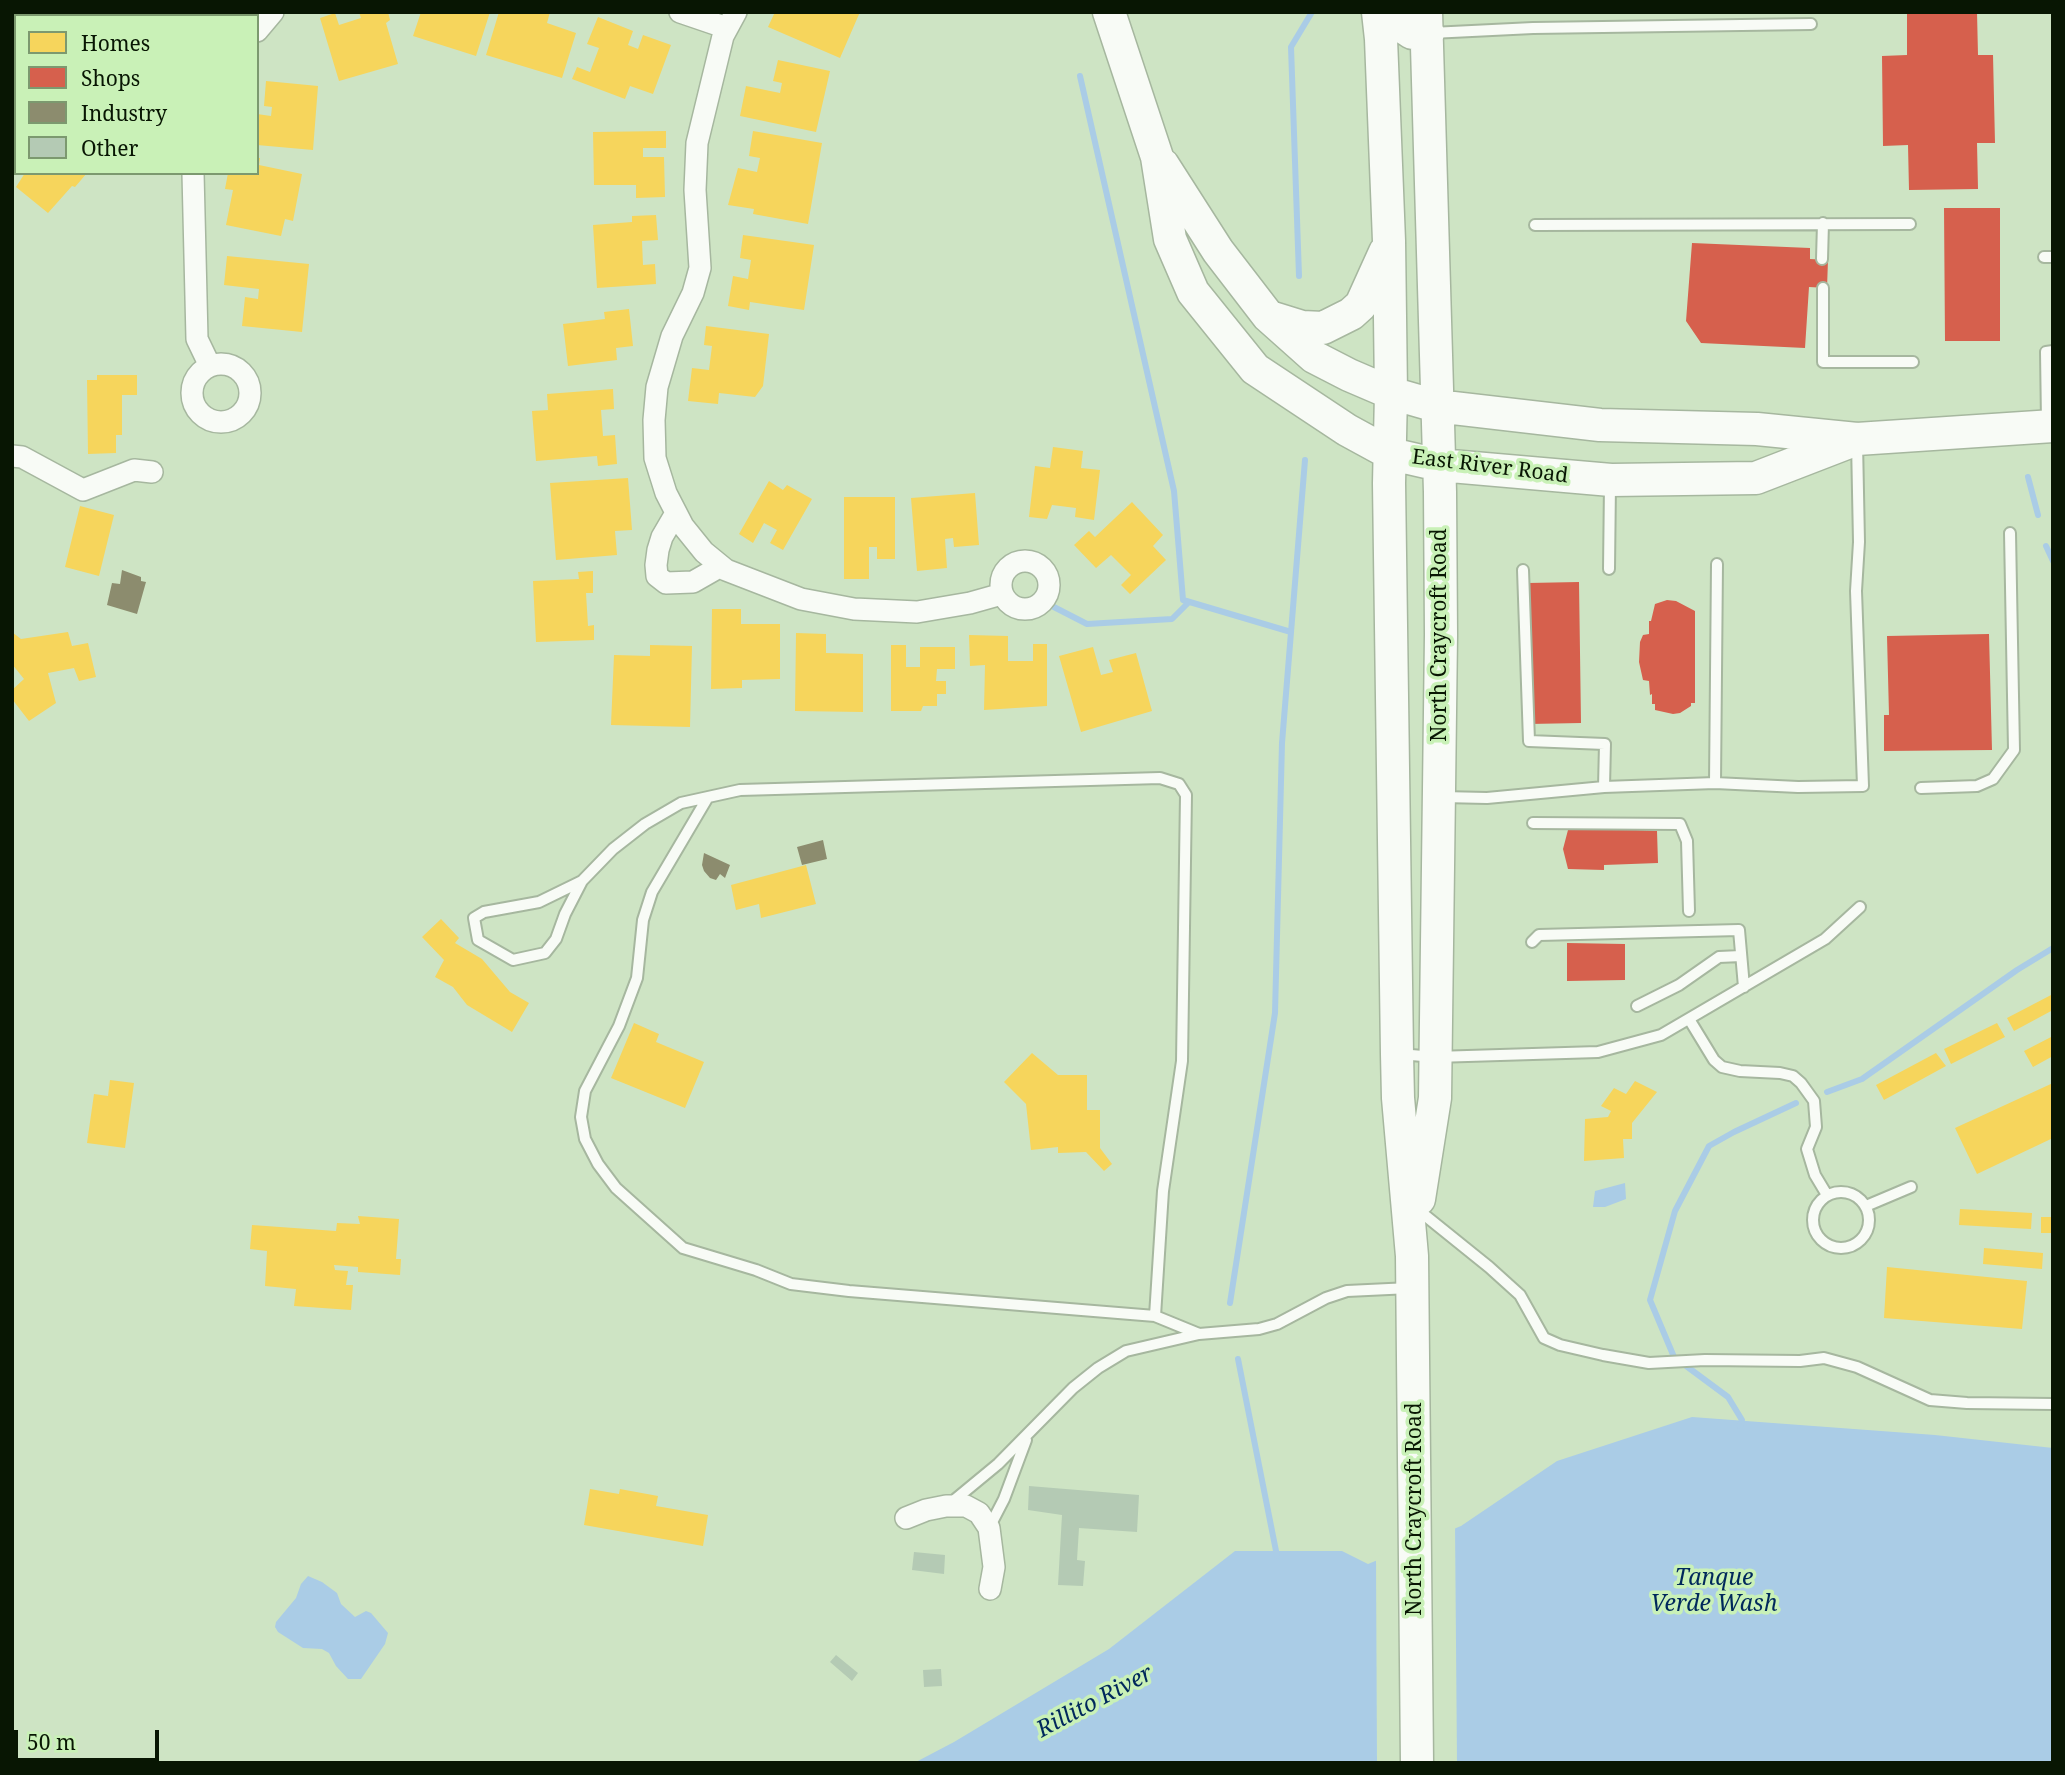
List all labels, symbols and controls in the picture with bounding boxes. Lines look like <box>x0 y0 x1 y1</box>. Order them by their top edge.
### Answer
legend <box>14 14 259 175</box>
text: Homes <box>81 29 150 57</box>
text: Shops <box>81 64 140 92</box>
text: Industry <box>81 99 167 127</box>
text: Other <box>81 134 138 162</box>
street label: East River Road <box>1411 445 1569 489</box>
street label: North Craycroft Road <box>1427 528 1453 742</box>
street label: North Craycroft Road <box>1402 1402 1428 1616</box>
water label: Tanque Verde Wash <box>1650 1564 1778 1618</box>
water label: Rillito River <box>1032 1660 1158 1744</box>
scale bar <box>18 1716 163 1760</box>
text: 50 m <box>27 1728 76 1756</box>

